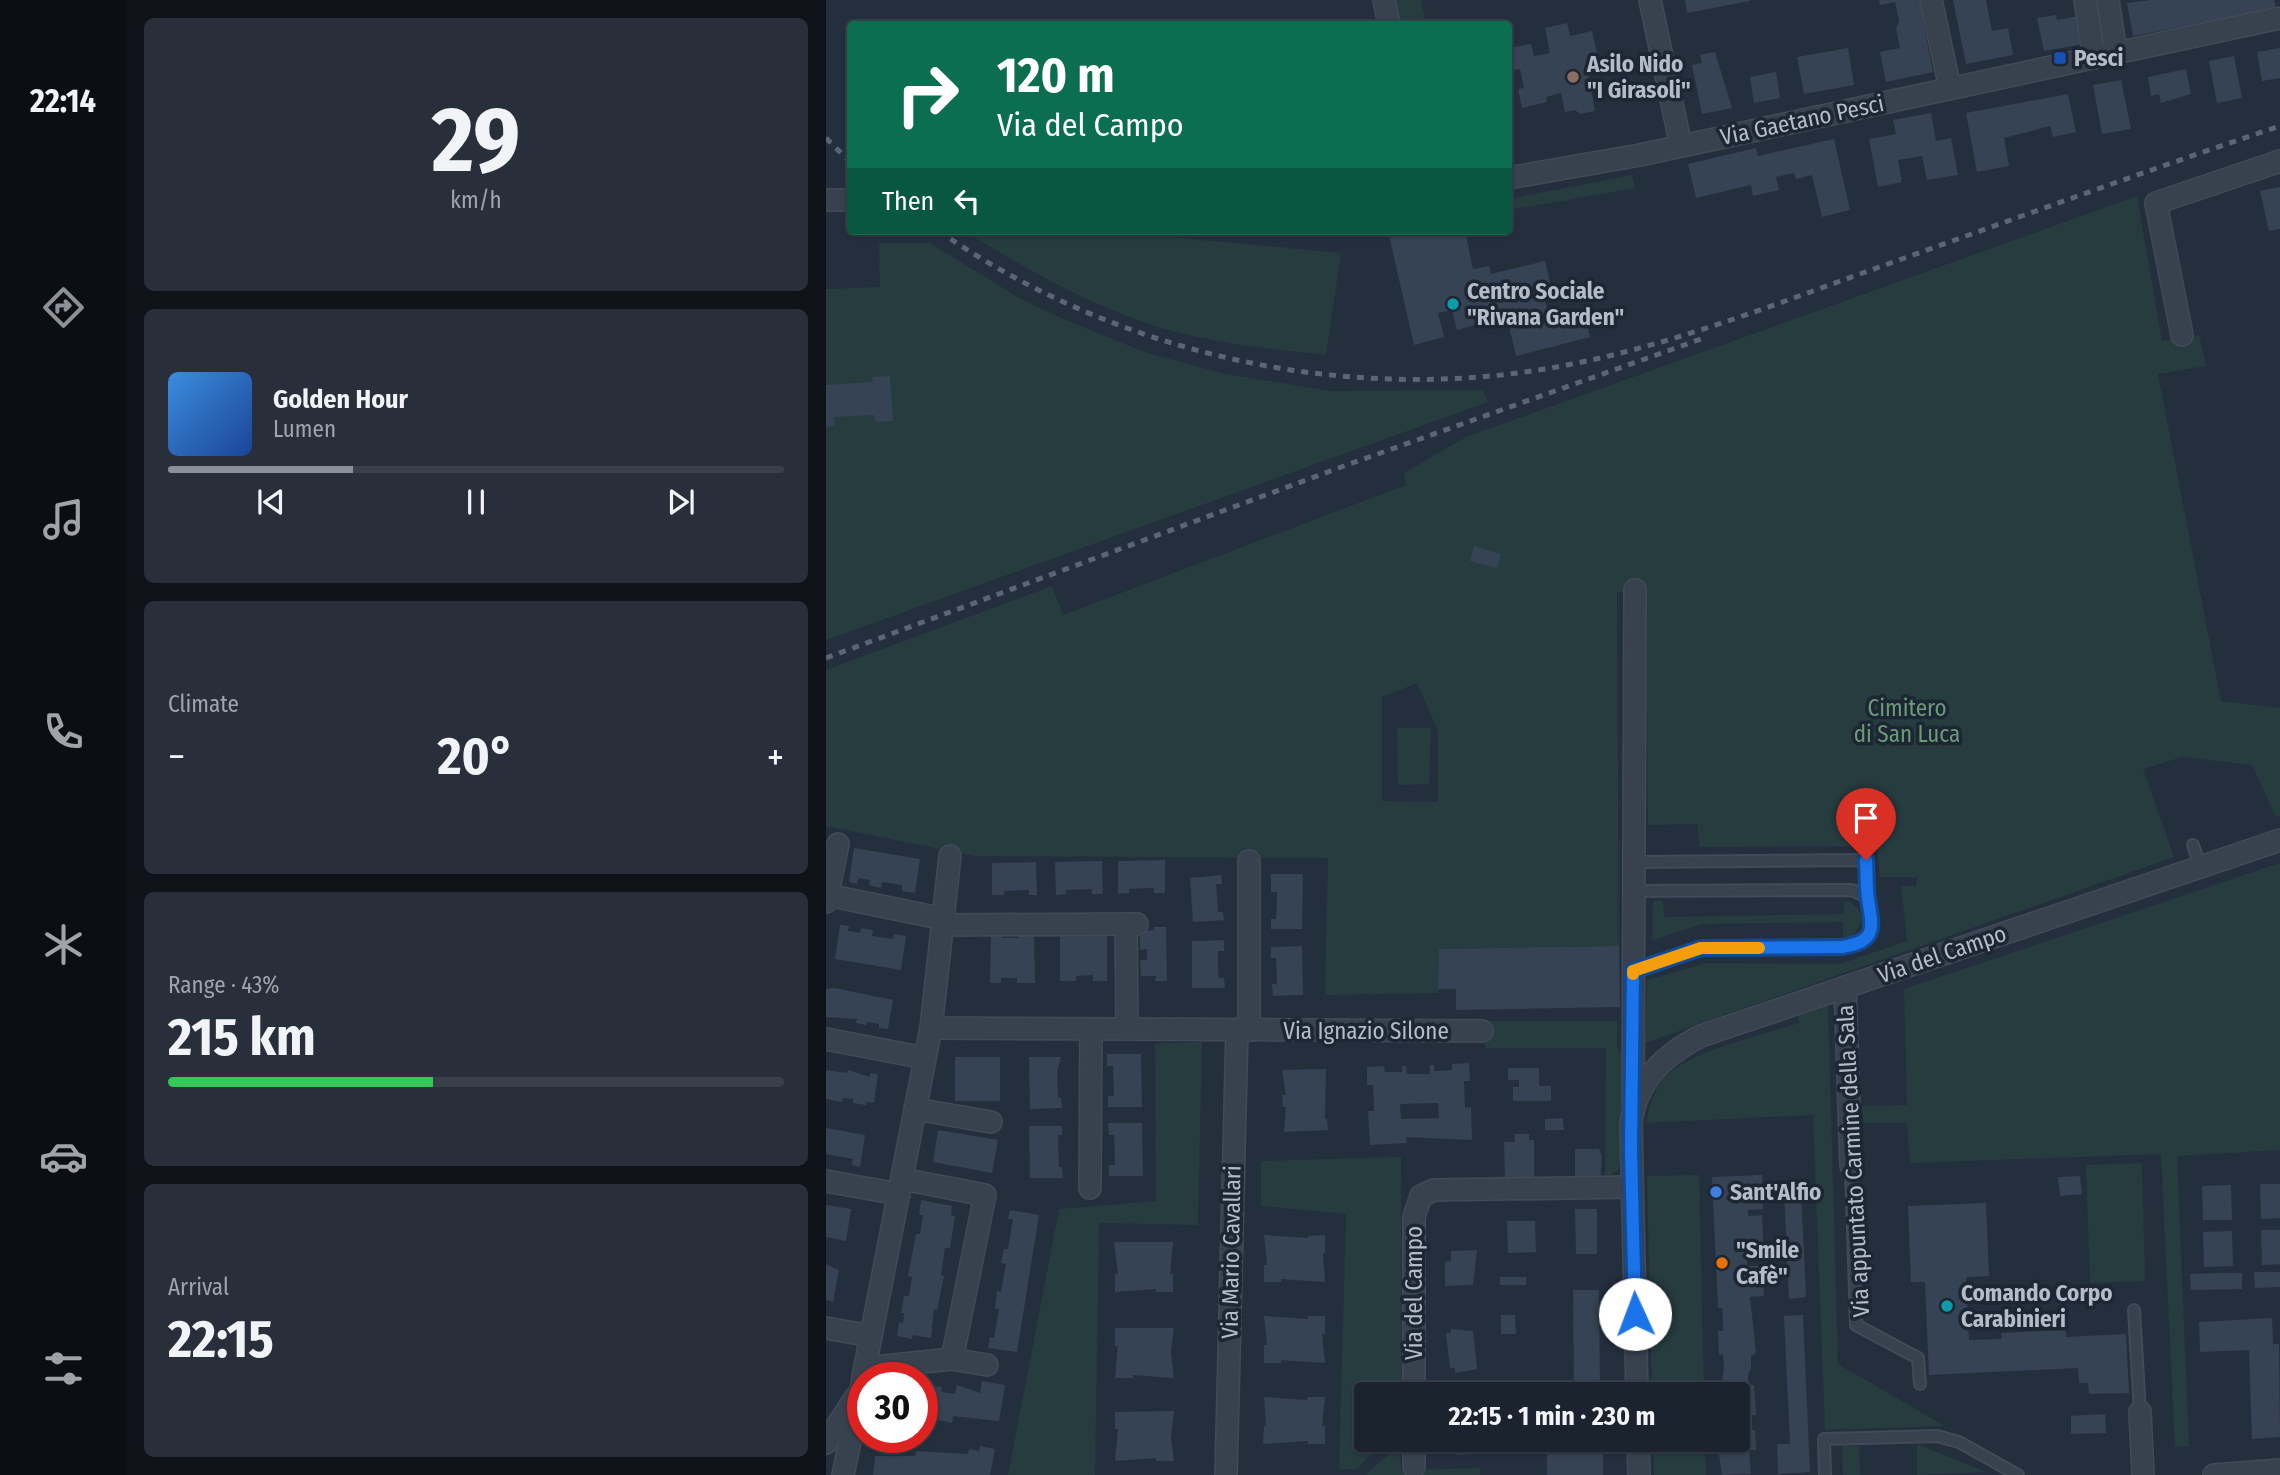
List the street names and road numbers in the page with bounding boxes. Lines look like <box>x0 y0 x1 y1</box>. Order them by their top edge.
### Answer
street label: Via Gaetano Pesci <box>1718 89 1886 151</box>
street label: Via del Campo <box>1874 919 2010 989</box>
street label: Via appuntato Carmine della Sala <box>1831 1004 1875 1318</box>
street label: Via Ignazio Silone <box>1283 1017 1449 1045</box>
street label: Via Mario Cavallari <box>1215 1165 1247 1339</box>
street label: Via del Campo <box>1400 1226 1428 1360</box>

